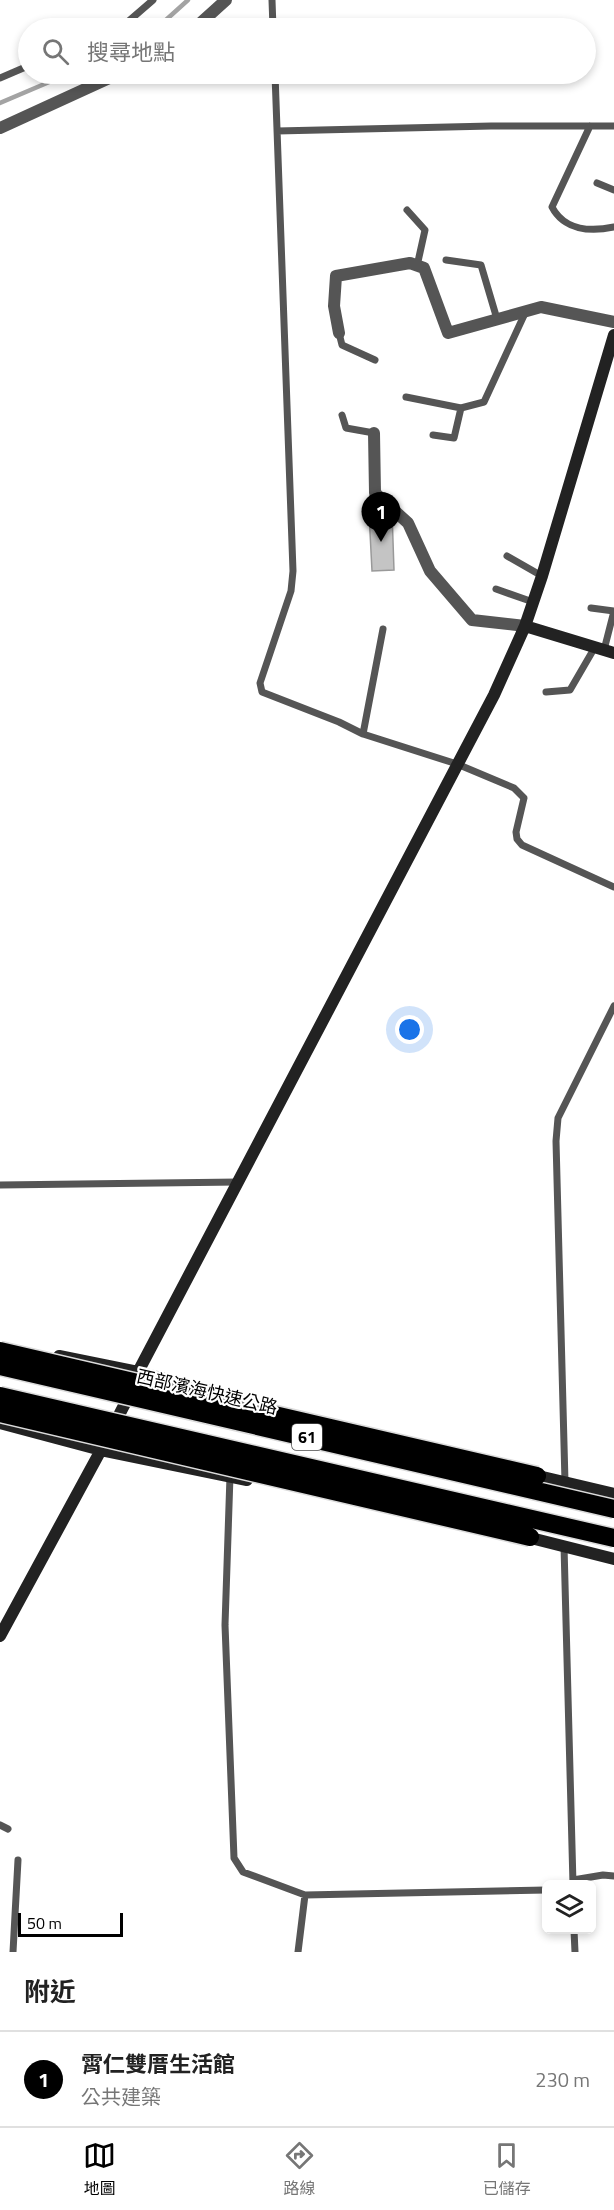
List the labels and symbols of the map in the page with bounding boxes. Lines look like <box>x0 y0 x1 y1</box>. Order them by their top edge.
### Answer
pin: 1 <box>362 492 400 542</box>
your location <box>395 1015 424 1044</box>
street label: 西部濱海快速公路 <box>134 1362 280 1421</box>
road number: 61 <box>292 1424 322 1450</box>
scale bar <box>18 1910 123 1938</box>

